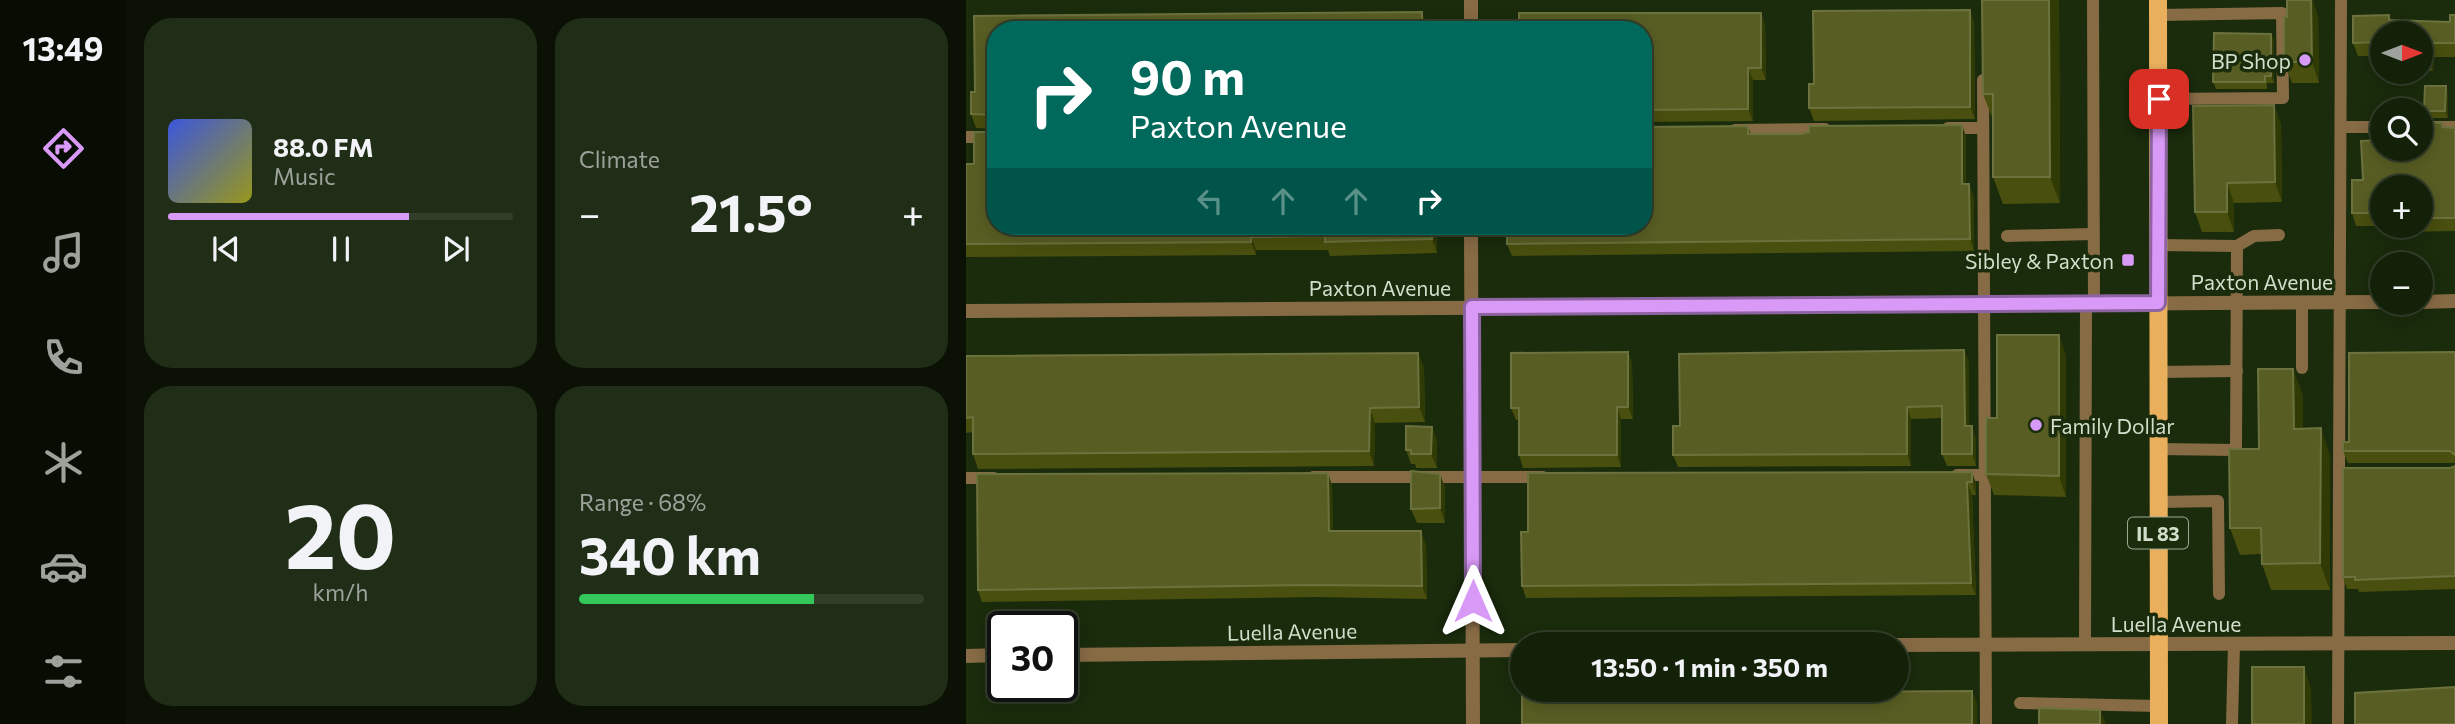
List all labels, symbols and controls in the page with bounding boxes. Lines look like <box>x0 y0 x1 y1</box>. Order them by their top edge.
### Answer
north arrow <box>2370 21 2432 84</box>
map controls <box>2370 21 2433 315</box>
text: 13:49 <box>23 28 103 68</box>
text: 90 m <box>1130 45 1245 105</box>
place label: BP Shop <box>2211 48 2291 73</box>
icon: right <box>1015 49 1106 140</box>
marker: BP Shop <box>2297 52 2313 68</box>
pin <box>2129 69 2189 129</box>
icon: arrive <box>2140 80 2178 118</box>
button: search <box>2370 98 2433 161</box>
text: Paxton Avenue <box>1130 105 1347 145</box>
icon: directions <box>39 124 88 173</box>
text: 88.0 FM <box>273 131 374 162</box>
text: Climate <box>579 145 660 173</box>
text: Music <box>273 162 336 190</box>
button: + <box>2370 175 2433 238</box>
text: 21.5° <box>689 179 813 243</box>
icon: left <box>1191 182 1229 220</box>
icon: ahead <box>1264 182 1302 220</box>
icon: ahead <box>1337 182 1375 220</box>
icon: right <box>1410 182 1448 220</box>
text: − <box>579 189 601 236</box>
text: + <box>902 189 924 236</box>
icon: music <box>39 228 88 277</box>
icon: previous <box>207 230 245 268</box>
icon: pause <box>322 230 360 268</box>
icon: next <box>437 230 475 268</box>
place label: Sibley & Paxton <box>1965 248 2114 273</box>
marker: Sibley & Paxton <box>2120 252 2136 268</box>
button: − <box>2370 252 2433 315</box>
street label: Paxton Avenue <box>2191 269 2333 294</box>
street label: Paxton Avenue <box>1309 275 1451 300</box>
icon: phone <box>39 333 88 382</box>
place label: Family Dollar <box>2050 413 2175 438</box>
marker: Family Dollar <box>2028 417 2044 433</box>
icon: climate <box>39 438 88 487</box>
text: 20 <box>285 476 396 588</box>
text: Range · 68% <box>579 488 706 516</box>
road number: IL 83 <box>2128 518 2188 548</box>
text: 340 km <box>579 522 761 586</box>
icon: car <box>39 542 88 591</box>
position arrow <box>1436 564 1510 638</box>
text: km/h <box>313 578 368 606</box>
speed limit sign: 30 <box>987 611 1078 702</box>
street label: Luella Avenue <box>2111 611 2241 636</box>
street label: Luella Avenue <box>1227 617 1357 645</box>
icon: filters <box>39 647 88 696</box>
text: 13:50 · 1 min · 350 m <box>1591 651 1828 682</box>

